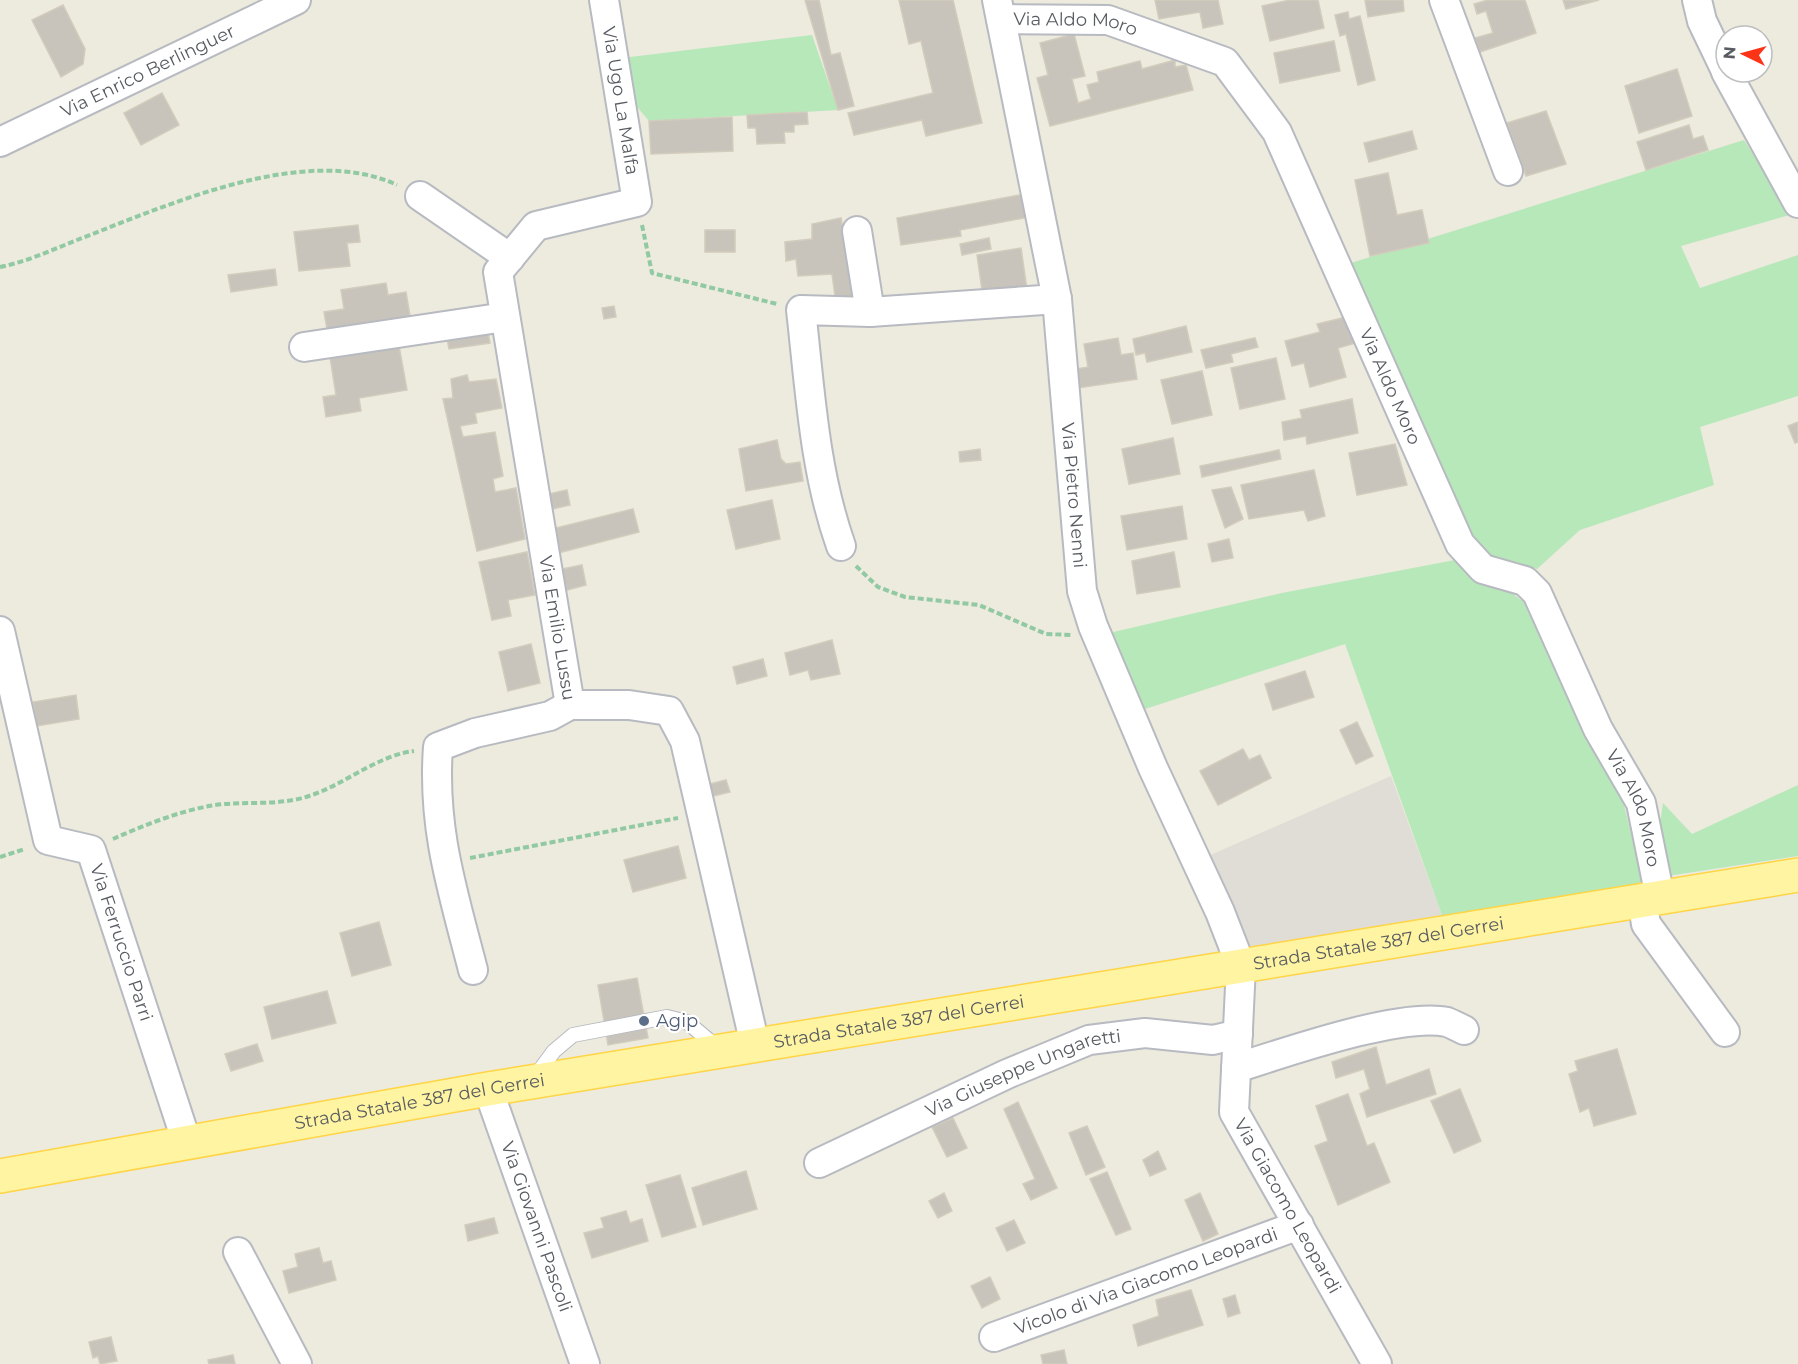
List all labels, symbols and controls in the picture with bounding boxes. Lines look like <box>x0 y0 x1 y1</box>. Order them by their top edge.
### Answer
street label: Via Aldo Moro <box>1013 8 1141 41</box>
street label: Via Enrico Berlinguer <box>57 20 239 122</box>
north arrow <box>1714 24 1774 84</box>
street label: Via Ugo La Malfa <box>597 25 643 177</box>
text: N <box>1720 45 1740 60</box>
street label: Via Aldo Moro <box>1355 325 1426 448</box>
street label: Via Pietro Nenni <box>1057 422 1091 569</box>
street label: Via Emilio Lussu <box>534 554 580 702</box>
street label: Via Aldo Moro <box>1601 745 1665 869</box>
street label: Via Ferruccio Parri <box>85 861 157 1024</box>
street label: Strada Statale 387 del Gerrei <box>1251 912 1506 975</box>
street label: Strada Statale 387 del Gerrei <box>772 991 1026 1053</box>
place label: Agip <box>656 1010 698 1032</box>
marker: Agip <box>637 1014 651 1028</box>
street label: Via Giuseppe Ungaretti <box>922 1025 1122 1122</box>
street label: Strada Statale 387 del Gerrei <box>292 1069 546 1134</box>
street label: Via Giacomo Leopardi <box>1229 1115 1346 1298</box>
street label: Via Giovanni Pascoli <box>496 1139 577 1315</box>
street label: Vicolo di Via Giacomo Leopardi <box>1011 1223 1281 1340</box>

